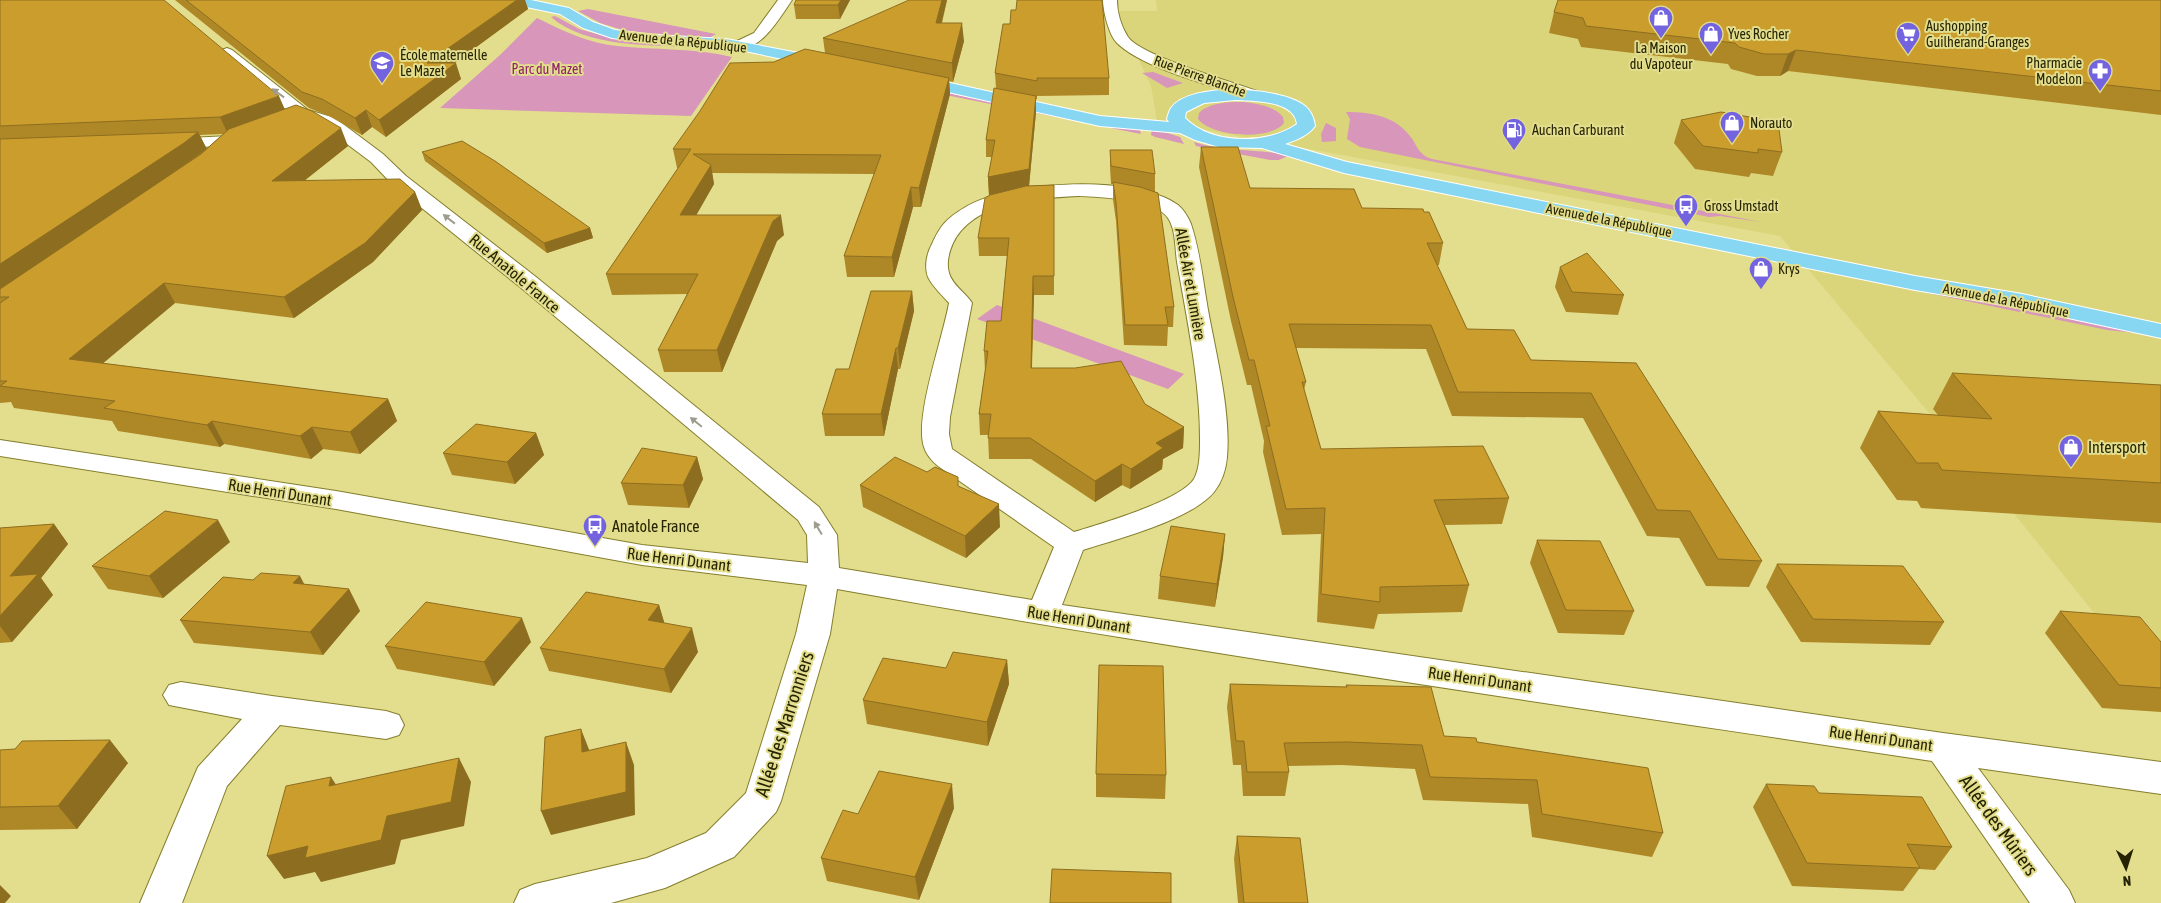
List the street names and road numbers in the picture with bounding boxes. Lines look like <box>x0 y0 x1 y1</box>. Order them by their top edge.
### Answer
street label: Avenue de la République <box>619 26 747 56</box>
street label: Rue Pierre Blanche <box>1152 52 1248 100</box>
street label: Avenue de la République <box>1545 200 1673 240</box>
street label: Allée Air et Lumière <box>1172 226 1210 342</box>
street label: Rue Anatole France <box>466 230 564 316</box>
street label: Avenue de la République <box>1942 280 2070 320</box>
street label: Rue Henri Dunant <box>227 475 333 509</box>
street label: Rue Henri Dunant <box>626 544 732 574</box>
street label: Rue Henri Dunant <box>1026 602 1132 636</box>
street label: Allée des Marronniers <box>750 648 818 799</box>
street label: Rue Henri Dunant <box>1427 663 1533 695</box>
street label: Rue Henri Dunant <box>1828 722 1934 754</box>
street label: Allée des Mûriers <box>1955 771 2043 880</box>

